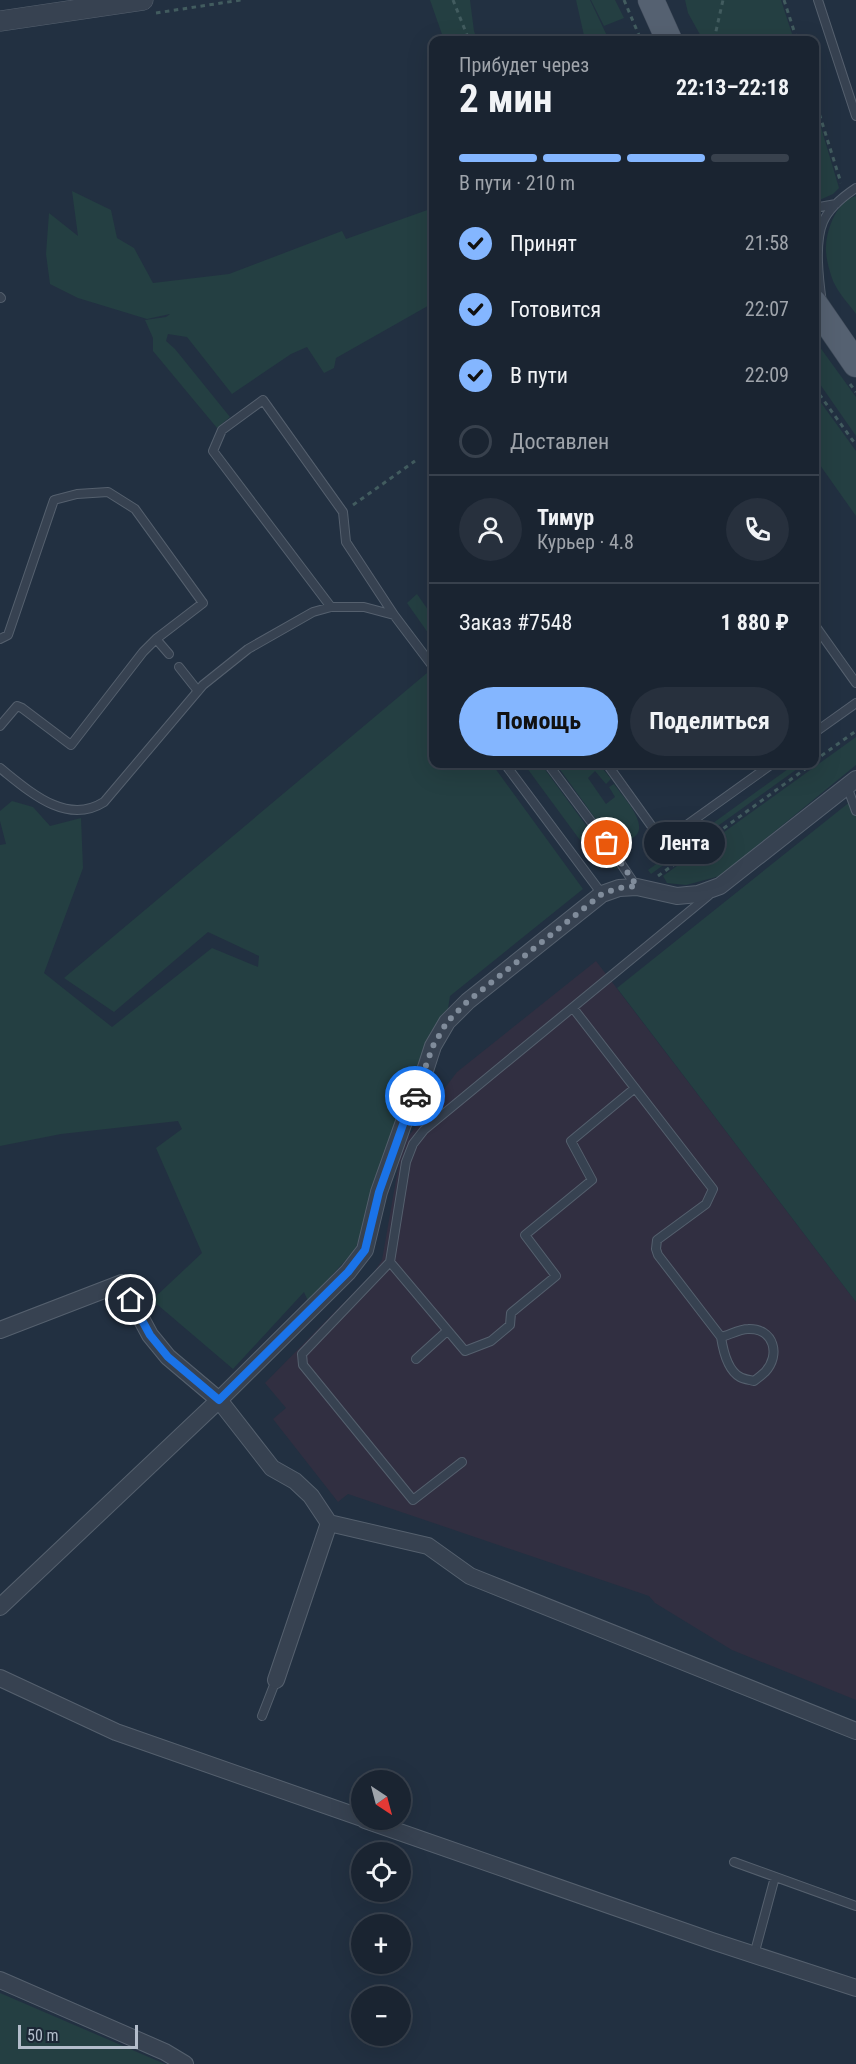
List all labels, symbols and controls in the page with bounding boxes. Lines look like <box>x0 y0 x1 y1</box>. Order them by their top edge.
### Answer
text: Прибудет через <box>459 53 589 77</box>
text: 22:13–22:18 <box>676 75 789 100</box>
text: 2 мин <box>459 76 553 122</box>
text: В пути · 210 m <box>459 171 575 195</box>
icon: check <box>459 227 492 260</box>
text: Принят <box>510 231 577 256</box>
text: 21:58 <box>745 231 789 255</box>
icon: check <box>459 293 492 326</box>
text: Готовится <box>510 297 601 322</box>
text: 22:07 <box>745 297 789 321</box>
icon: check <box>459 359 492 392</box>
text: В пути <box>510 363 568 388</box>
text: 22:09 <box>745 363 789 387</box>
text: Доставлен <box>510 429 609 454</box>
button: person <box>459 498 522 561</box>
button: phone <box>726 498 789 561</box>
text: Тимур <box>537 505 594 530</box>
text: Курьер · 4.8 <box>537 530 634 554</box>
text: Заказ #7548 <box>459 610 572 635</box>
text: 1 880 ₽ <box>721 610 789 635</box>
button: Помощь <box>459 687 618 756</box>
button: Поделиться <box>630 687 789 756</box>
pin <box>581 817 632 868</box>
callout: Лента <box>643 822 724 864</box>
icon: bag <box>590 826 623 859</box>
text: Лента <box>659 831 710 855</box>
courier <box>385 1066 445 1126</box>
icon: car <box>399 1080 432 1113</box>
pin <box>105 1274 156 1325</box>
icon: home <box>114 1283 147 1316</box>
north arrow <box>351 1770 411 1830</box>
map controls <box>351 1770 411 2046</box>
button: locate <box>351 1842 411 1902</box>
button: + <box>351 1914 411 1974</box>
button: − <box>351 1986 411 2046</box>
scale bar <box>18 2022 138 2050</box>
text: 50 m <box>27 2026 59 2045</box>

